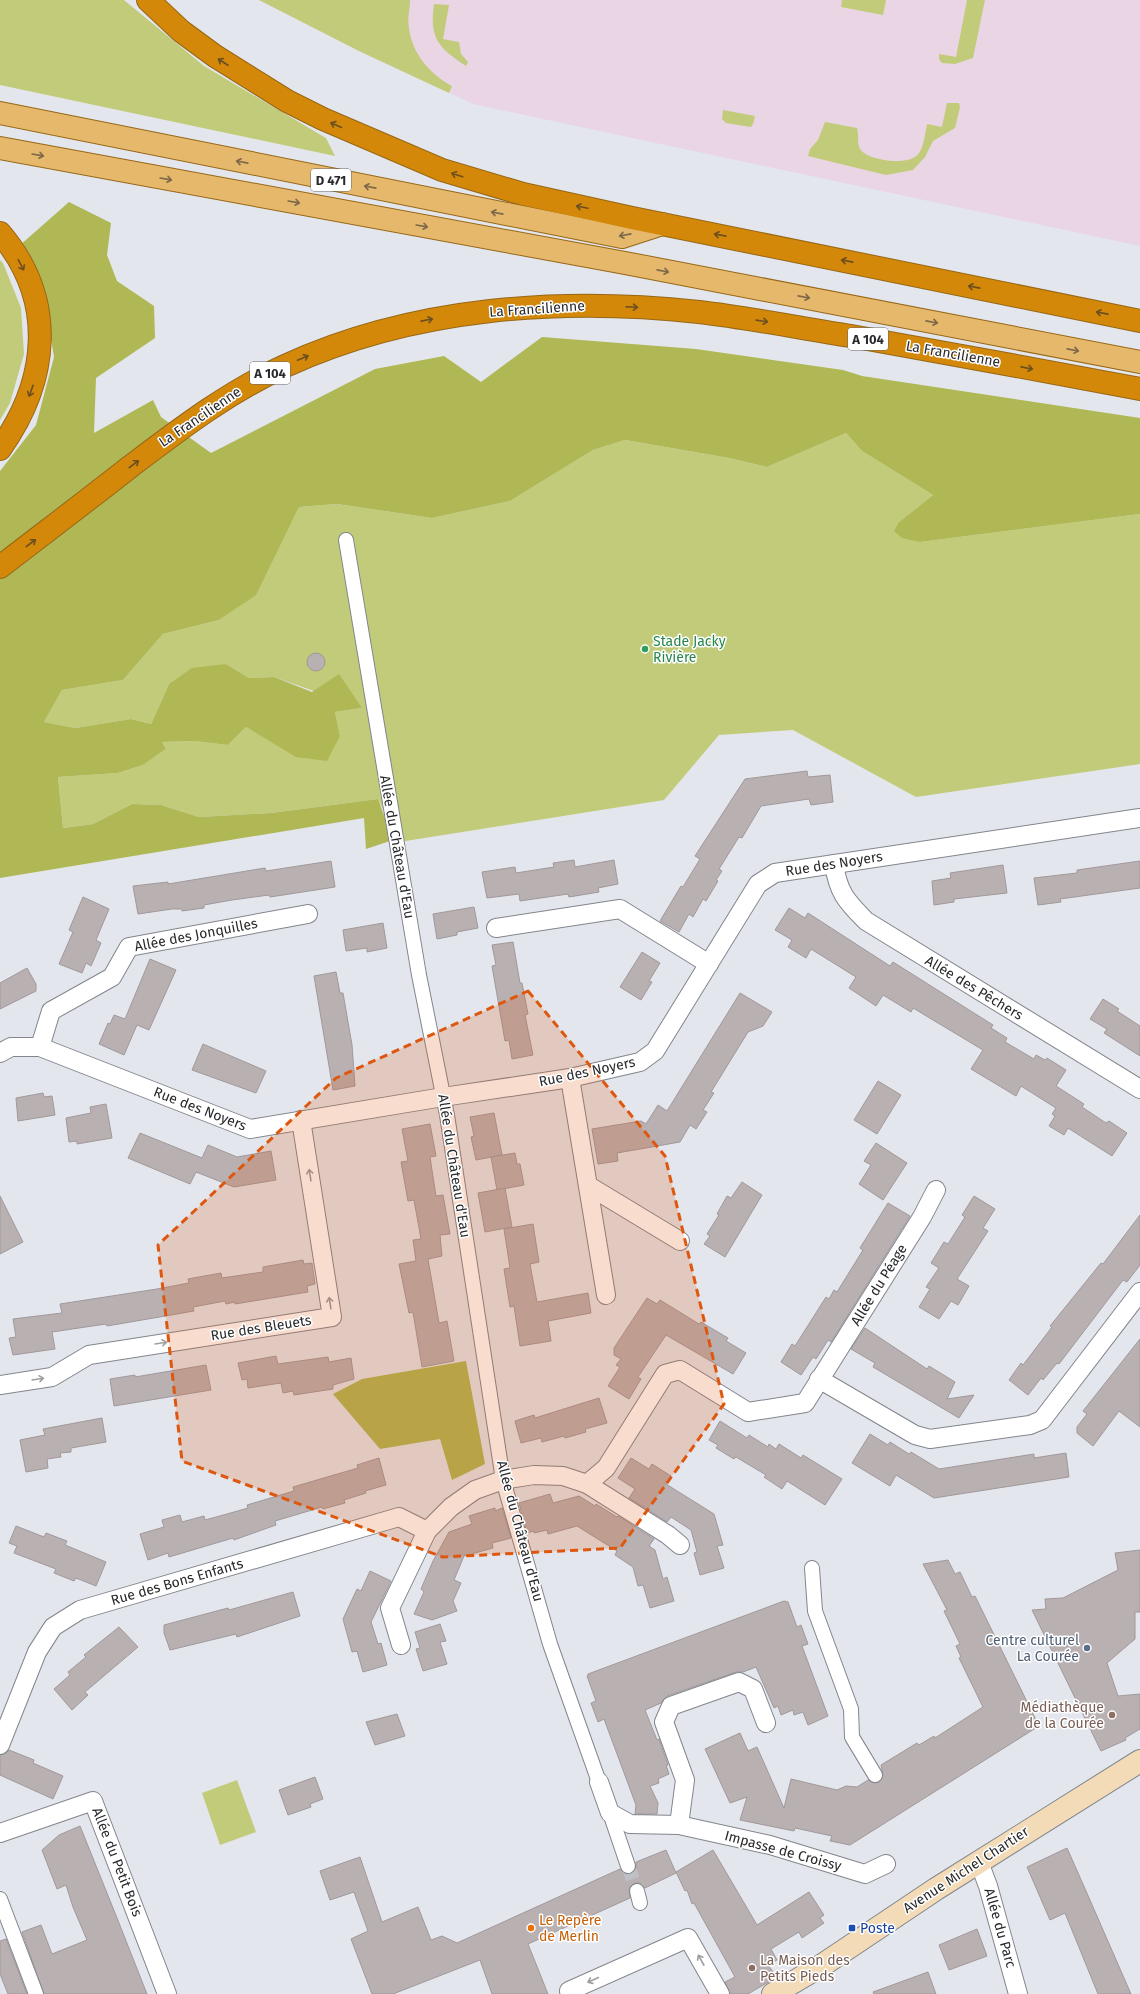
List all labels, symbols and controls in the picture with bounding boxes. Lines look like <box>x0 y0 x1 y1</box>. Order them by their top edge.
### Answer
one-way arrow <box>218 58 229 66</box>
one-way arrow <box>331 121 343 128</box>
one-way arrow <box>31 151 44 159</box>
one-way arrow <box>236 157 249 165</box>
road number: D 471 <box>311 169 351 191</box>
one-way arrow <box>451 170 463 178</box>
one-way arrow <box>159 175 172 183</box>
one-way arrow <box>364 183 377 191</box>
one-way arrow <box>287 198 300 206</box>
one-way arrow <box>576 203 589 211</box>
one-way arrow <box>491 208 504 216</box>
one-way arrow <box>415 222 428 230</box>
one-way arrow <box>713 231 726 239</box>
one-way arrow <box>618 232 631 240</box>
one-way arrow <box>841 257 854 265</box>
one-way arrow <box>18 259 26 271</box>
one-way arrow <box>656 267 669 275</box>
one-way arrow <box>968 283 981 291</box>
one-way arrow <box>797 294 810 302</box>
street label: La Francilienne <box>489 297 585 321</box>
one-way arrow <box>625 304 638 311</box>
one-way arrow <box>1096 308 1109 316</box>
one-way arrow <box>420 316 433 324</box>
one-way arrow <box>755 317 768 325</box>
one-way arrow <box>925 319 938 327</box>
road number: A 104 <box>848 328 888 350</box>
street label: La Francilienne <box>904 337 1002 371</box>
one-way arrow <box>1066 346 1079 354</box>
one-way arrow <box>296 354 308 362</box>
road number: A 104 <box>250 362 290 384</box>
one-way arrow <box>1021 364 1034 372</box>
street label: La Francilienne <box>156 383 244 451</box>
one-way arrow <box>27 384 34 397</box>
one-way arrow <box>129 460 140 468</box>
one-way arrow <box>25 539 36 548</box>
place label: Stade Jacky Rivière <box>653 633 726 666</box>
marker: Stade Jacky Rivière <box>640 644 650 654</box>
street label: Allée du Château d'Eau <box>376 774 418 920</box>
street label: Rue des Noyers <box>784 848 884 880</box>
street label: Allée des Jonquilles <box>133 915 259 955</box>
street label: Allée des Pêchers <box>922 952 1026 1024</box>
street label: Rue des Noyers <box>537 1053 637 1091</box>
street label: Rue des Noyers <box>151 1083 249 1135</box>
street label: Allée du Château d'Eau <box>434 1093 474 1239</box>
one-way arrow <box>306 1169 314 1182</box>
street label: Allée du Péage <box>847 1241 911 1329</box>
one-way arrow <box>326 1297 334 1310</box>
street label: Rue des Bleuets <box>209 1312 313 1344</box>
one-way arrow <box>155 1339 168 1347</box>
one-way arrow <box>32 1375 45 1383</box>
street label: Allée du Château d'Eau <box>493 1459 547 1603</box>
street label: Rue des Bons Enfants <box>109 1555 245 1609</box>
place label: Centre culturel La Courée <box>986 1632 1079 1665</box>
marker: Centre culturel La Courée <box>1082 1643 1092 1653</box>
place label: Médiathèque de la Courée <box>1021 1699 1104 1732</box>
marker: Médiathèque de la Courée <box>1107 1710 1117 1720</box>
street label: Allée du Petit Bois <box>88 1805 146 1919</box>
street label: Avenue Michel Chartier <box>900 1823 1032 1917</box>
street label: Impasse de Croissy <box>723 1827 843 1875</box>
street label: Allée du Parc <box>981 1886 1020 1970</box>
place label: Le Repère de Merlin <box>539 1912 601 1945</box>
place label: Poste <box>860 1920 895 1937</box>
marker: Le Repère de Merlin <box>526 1923 536 1933</box>
marker: Poste <box>847 1923 857 1933</box>
place label: La Maison des Petits Pieds <box>760 1952 850 1985</box>
one-way arrow <box>696 1954 704 1966</box>
marker: La Maison des Petits Pieds <box>747 1963 757 1973</box>
one-way arrow <box>587 1977 599 1984</box>

